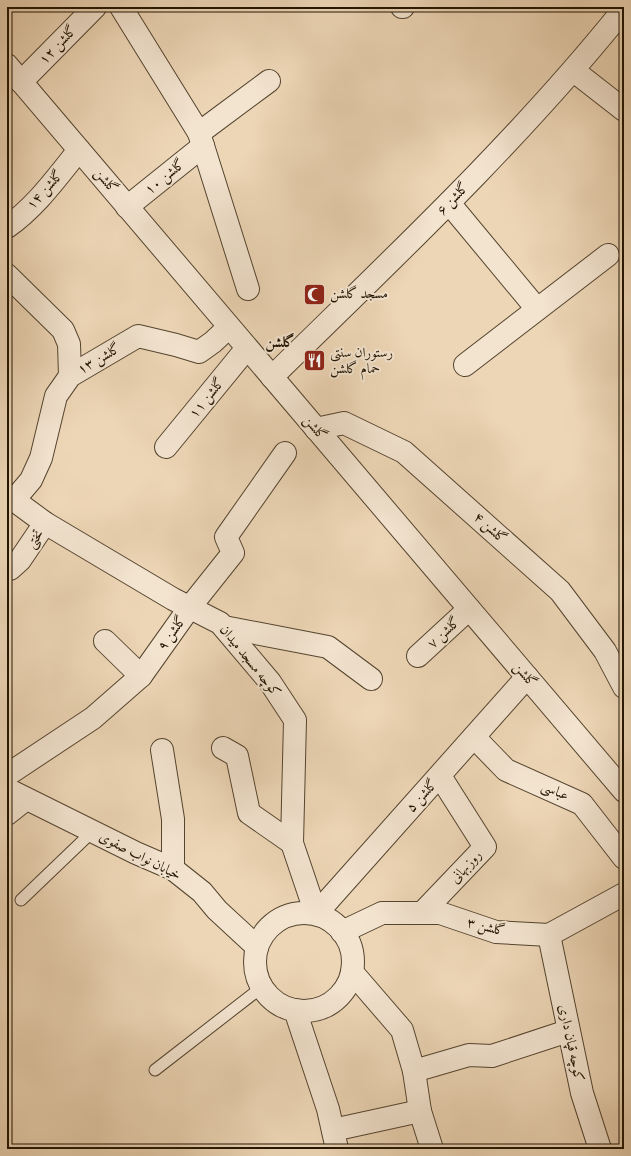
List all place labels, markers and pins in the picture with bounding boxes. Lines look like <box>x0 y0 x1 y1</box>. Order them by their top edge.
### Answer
mosque icon: مسجد گلشن <box>301 281 327 307</box>
place label: مسجد گلشن <box>330 285 388 303</box>
place label: رستوران سنتی حمام گلشن <box>330 344 393 381</box>
restaurant icon: رستوران سنتی حمام گلشن <box>301 348 327 374</box>

